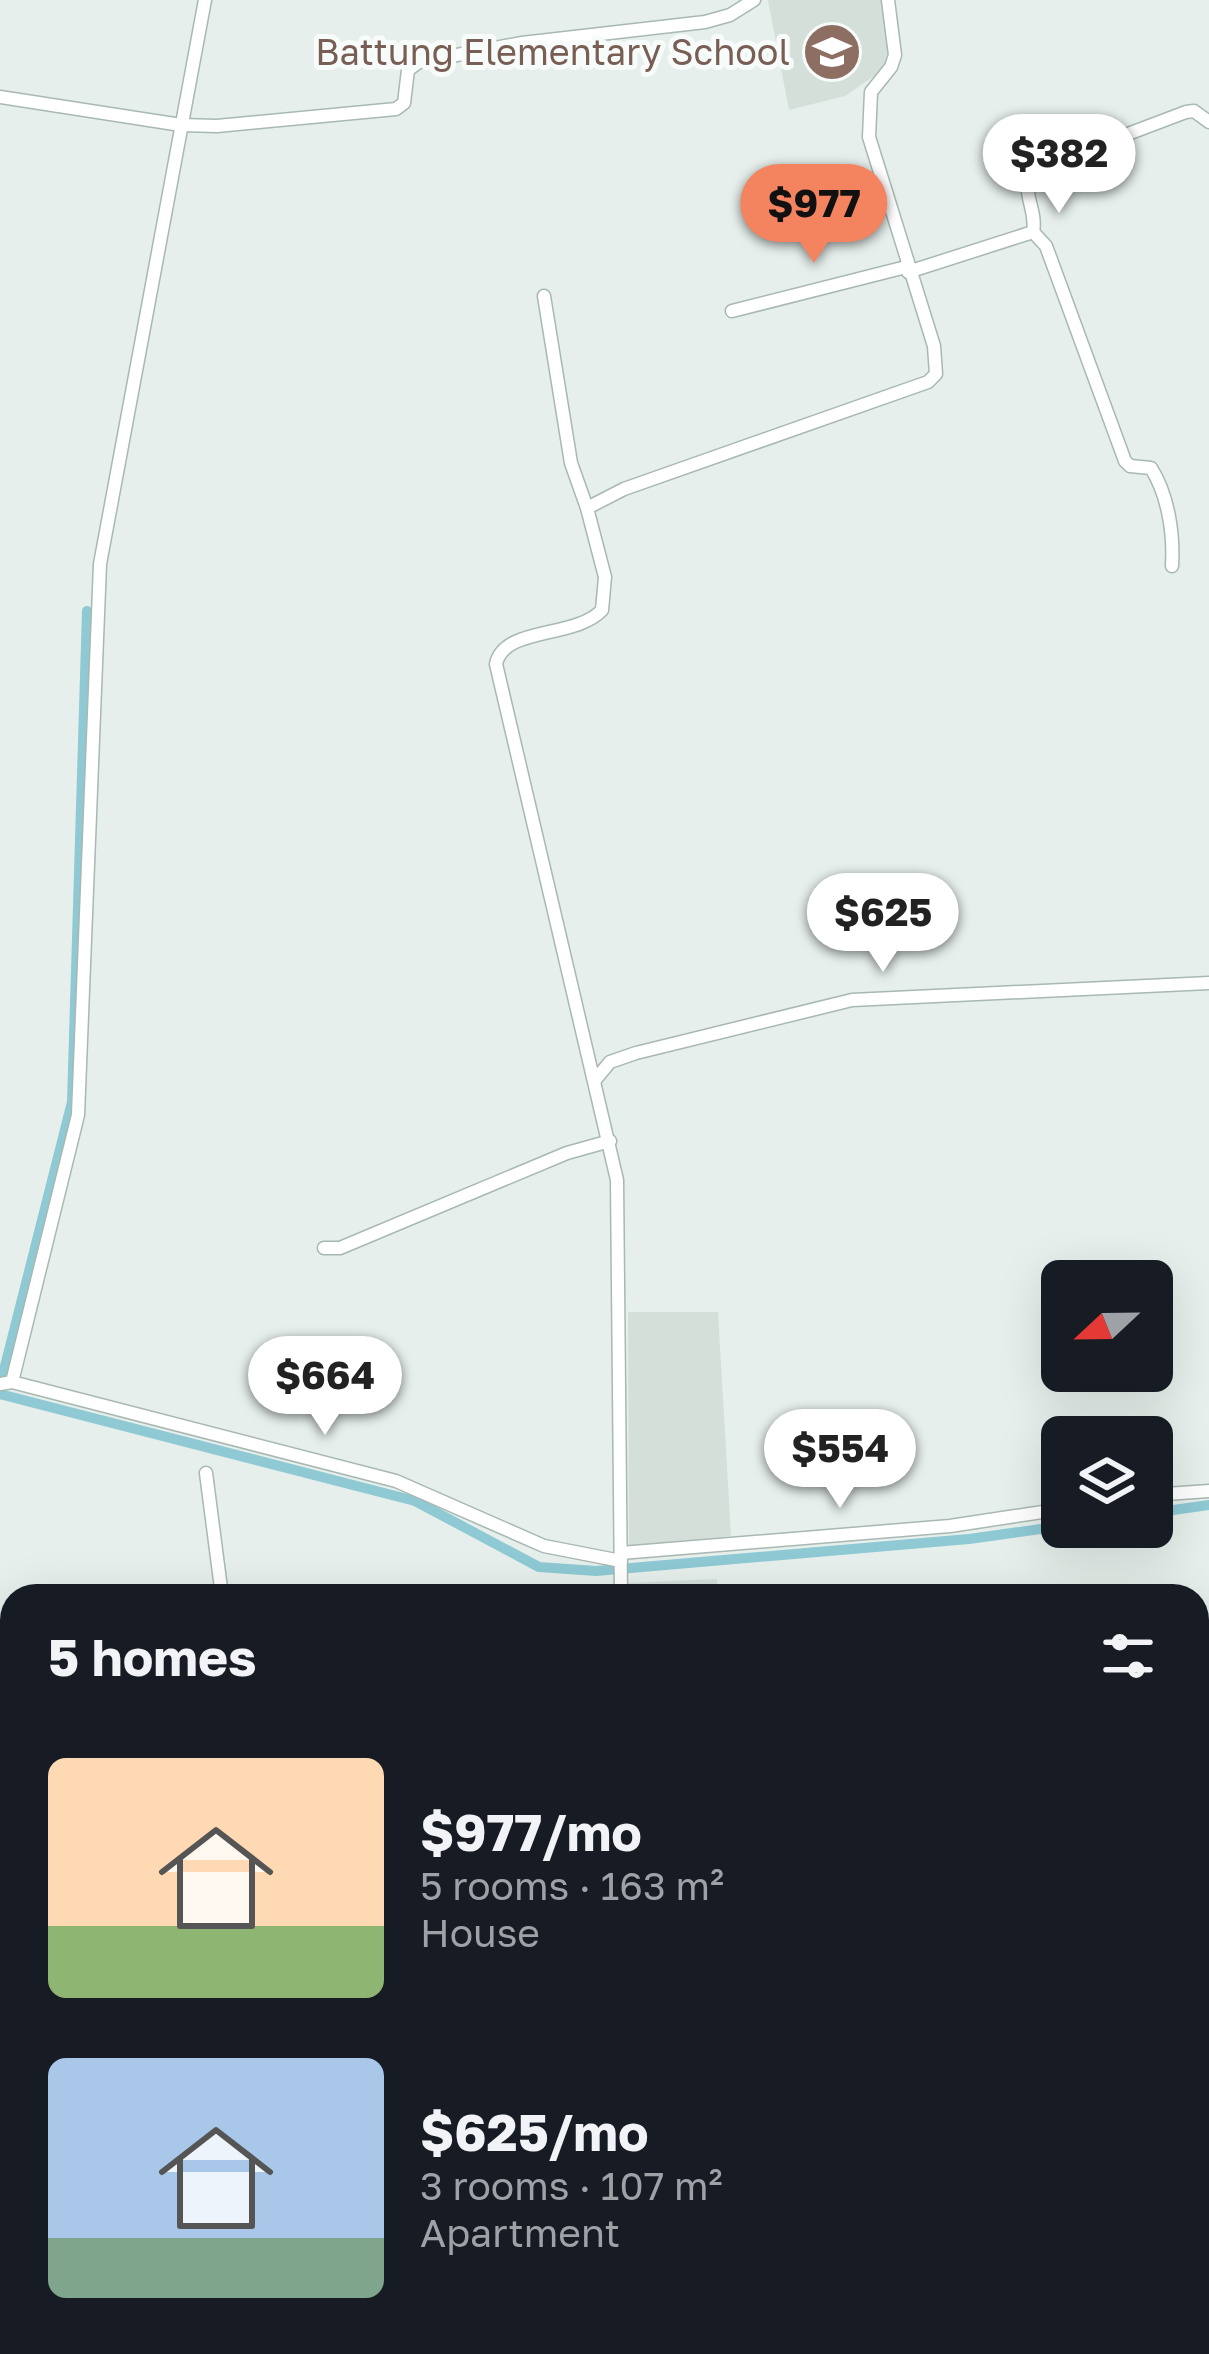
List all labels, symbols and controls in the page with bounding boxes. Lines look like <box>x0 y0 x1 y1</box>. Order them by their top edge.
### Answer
school or university icon: Battung Elementary School <box>801 21 863 83</box>
place label: Battung Elementary School <box>315 30 790 73</box>
pin: $382 <box>988 114 1130 216</box>
text: $382 <box>1010 129 1108 176</box>
pin: $977 <box>743 164 885 266</box>
text: $977 <box>767 179 861 226</box>
pin: $625 <box>812 873 954 975</box>
text: $625 <box>834 888 932 935</box>
north arrow <box>1041 1260 1173 1392</box>
map controls <box>1041 1260 1173 1548</box>
pin: $664 <box>254 1336 396 1438</box>
text: $664 <box>275 1351 375 1398</box>
pin: $554 <box>769 1409 911 1511</box>
button: layers <box>1041 1416 1173 1548</box>
text: $554 <box>791 1424 889 1471</box>
icon: filters <box>1095 1623 1161 1689</box>
text: 5 homes <box>48 1626 257 1687</box>
text: $977/mo <box>420 1801 642 1862</box>
icon: home <box>144 1806 288 1950</box>
text: 5 rooms · 163 m² <box>420 1862 724 1909</box>
text: House <box>420 1909 540 1956</box>
text: $625/mo <box>420 2101 648 2162</box>
icon: home <box>144 2106 288 2250</box>
text: 3 rooms · 107 m² <box>420 2162 723 2209</box>
text: Apartment <box>420 2209 620 2256</box>

